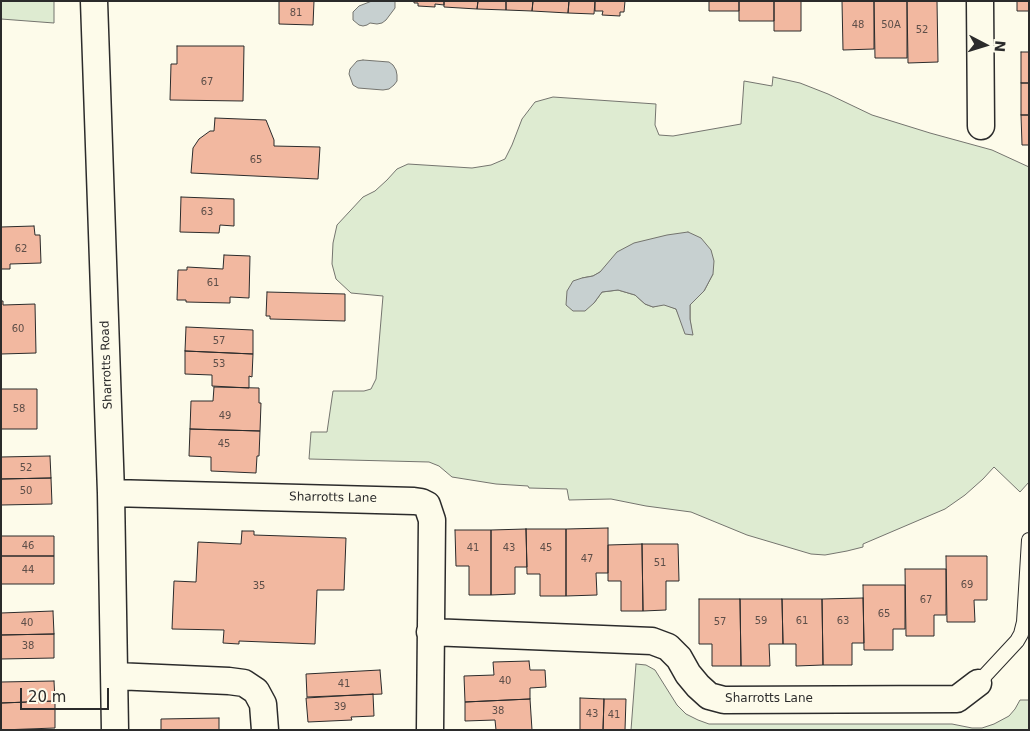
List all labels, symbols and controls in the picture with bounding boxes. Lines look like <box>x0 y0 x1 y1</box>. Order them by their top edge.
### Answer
house number: 81 <box>290 7 302 19</box>
house number: 48 <box>852 19 864 31</box>
house number: 50A <box>881 19 901 31</box>
north arrow <box>960 20 1010 70</box>
house number: 52 <box>916 24 928 36</box>
text: N <box>991 40 1008 53</box>
house number: 67 <box>201 76 213 88</box>
house number: 65 <box>250 154 262 166</box>
house number: 63 <box>201 206 213 218</box>
house number: 62 <box>15 243 27 255</box>
house number: 61 <box>207 277 219 289</box>
street label: Sharrotts Road <box>98 320 116 410</box>
house number: 60 <box>12 323 24 335</box>
house number: 57 <box>213 335 225 347</box>
house number: 53 <box>213 358 225 370</box>
house number: 58 <box>13 403 25 415</box>
house number: 49 <box>219 410 231 422</box>
house number: 45 <box>218 438 230 450</box>
house number: 52 <box>20 462 32 474</box>
house number: 50 <box>20 485 32 497</box>
street label: Sharrotts Lane <box>289 490 377 506</box>
house number: 46 <box>22 540 34 552</box>
house number: 41 <box>467 542 479 554</box>
house number: 43 <box>503 542 515 554</box>
house number: 45 <box>540 542 552 554</box>
house number: 47 <box>581 553 593 565</box>
house number: 51 <box>654 557 666 569</box>
house number: 44 <box>22 564 34 576</box>
house number: 69 <box>961 579 973 591</box>
house number: 35 <box>253 580 265 592</box>
house number: 67 <box>920 594 932 606</box>
house number: 65 <box>878 608 890 620</box>
house number: 59 <box>755 615 767 627</box>
house number: 61 <box>796 615 808 627</box>
house number: 63 <box>837 615 849 627</box>
house number: 57 <box>714 616 726 628</box>
house number: 40 <box>21 617 33 629</box>
house number: 38 <box>22 640 34 652</box>
house number: 40 <box>499 675 511 687</box>
scale bar <box>22 678 111 710</box>
house number: 41 <box>338 678 350 690</box>
text: 20 m <box>28 688 66 706</box>
street label: Sharrotts Lane <box>725 692 813 706</box>
house number: 39 <box>334 701 346 713</box>
house number: 38 <box>492 705 504 717</box>
house number: 43 <box>586 708 598 720</box>
house number: 41 <box>608 709 620 721</box>

